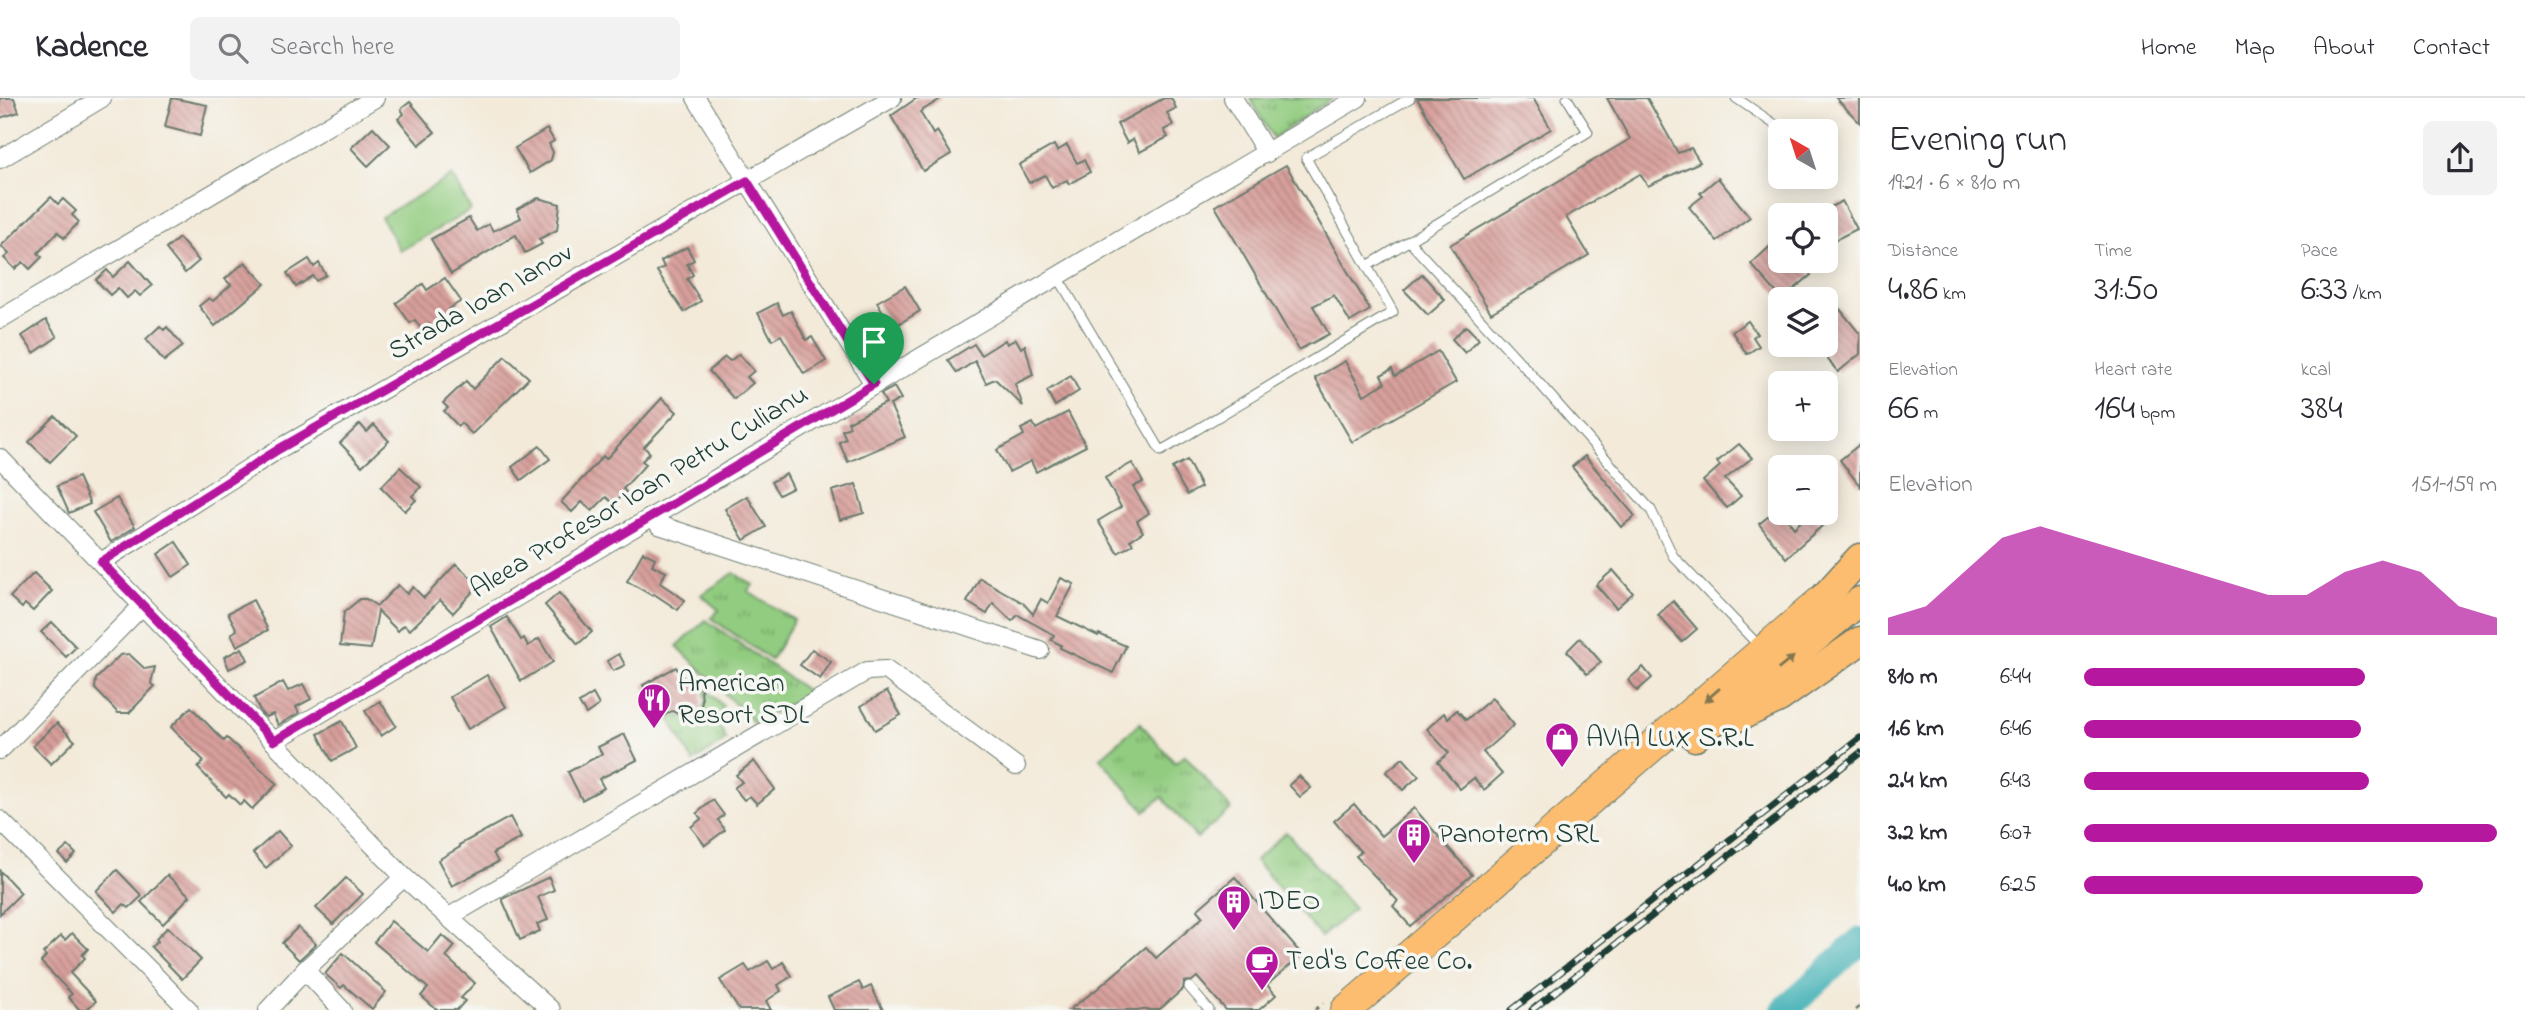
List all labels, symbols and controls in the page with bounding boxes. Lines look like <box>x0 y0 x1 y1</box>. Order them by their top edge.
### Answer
search box <box>190 17 680 80</box>
text: Kadence <box>35 24 148 72</box>
icon: search <box>214 29 252 67</box>
text: Search here <box>270 29 394 67</box>
text: Home <box>2141 31 2197 66</box>
text: Map <box>2235 31 2275 66</box>
text: About <box>2313 31 2375 66</box>
text: Contact <box>2413 31 2490 66</box>
text: Evening run <box>1888 113 2067 169</box>
north arrow <box>1768 119 1838 189</box>
map controls <box>1768 119 1838 525</box>
button: share <box>2423 121 2497 195</box>
text: 19:21 · 6 × 810 m <box>1888 167 2020 200</box>
button: locate <box>1768 203 1838 273</box>
street label: Strada Ioan Ianov <box>381 233 581 372</box>
text: Distance <box>1888 238 1958 265</box>
text: Time <box>2094 238 2132 265</box>
text: Pace <box>2301 238 2338 265</box>
text: 4.86 <box>1888 265 1938 316</box>
text: 31:50 <box>2094 265 2158 316</box>
text: 6:33 <box>2301 265 2348 316</box>
text: km <box>1938 281 1966 308</box>
text: /km <box>2348 281 2382 308</box>
button: layers <box>1768 287 1838 357</box>
pin <box>844 312 904 384</box>
icon: arrive <box>855 323 893 361</box>
text: Elevation <box>1888 357 1958 384</box>
text: Heart rate <box>2094 357 2172 384</box>
text: kcal <box>2301 357 2331 384</box>
button: + <box>1768 371 1838 441</box>
street label: Aleea Profesor Ioan Petru Culianu <box>463 376 817 610</box>
text: 66 <box>1888 384 1919 435</box>
text: 164 <box>2094 384 2135 435</box>
text: 384 <box>2301 384 2343 435</box>
text: m <box>1919 400 1938 427</box>
text: bpm <box>2135 400 2175 427</box>
button: − <box>1768 455 1838 525</box>
text: Elevation <box>1888 469 1973 502</box>
text: 151–159 m <box>2412 469 2497 502</box>
one-way arrow <box>1777 656 1794 671</box>
text: 810 m <box>1888 661 1937 694</box>
text: 6:44 <box>2000 661 2031 694</box>
place label: American Resort SDL <box>678 664 809 737</box>
restaurant icon: American Resort SDL <box>635 681 673 730</box>
one-way arrow <box>1703 687 1720 702</box>
text: 1.6 km <box>1888 713 1944 746</box>
text: 6:46 <box>2000 713 2032 746</box>
place label: AVIA LUX S.R.L <box>1586 719 1754 760</box>
shop icon: AVIA LUX S.R.L <box>1543 720 1581 769</box>
text: 2.4 km <box>1888 765 1947 798</box>
text: 6:43 <box>2000 765 2031 798</box>
place label: Panoterm SRL <box>1438 815 1600 856</box>
building icon: Panoterm SRL <box>1395 816 1433 865</box>
text: 3.2 km <box>1888 817 1947 850</box>
text: 6:07 <box>2000 817 2032 850</box>
text: 4.0 km <box>1888 869 1946 902</box>
text: 6:25 <box>2000 869 2037 902</box>
place label: IDEO <box>1258 882 1321 923</box>
building icon: IDEO <box>1215 883 1253 932</box>
place label: Ted's Coffee Co. <box>1286 942 1472 983</box>
cafe icon: Ted's Coffee Co. <box>1243 943 1281 992</box>

